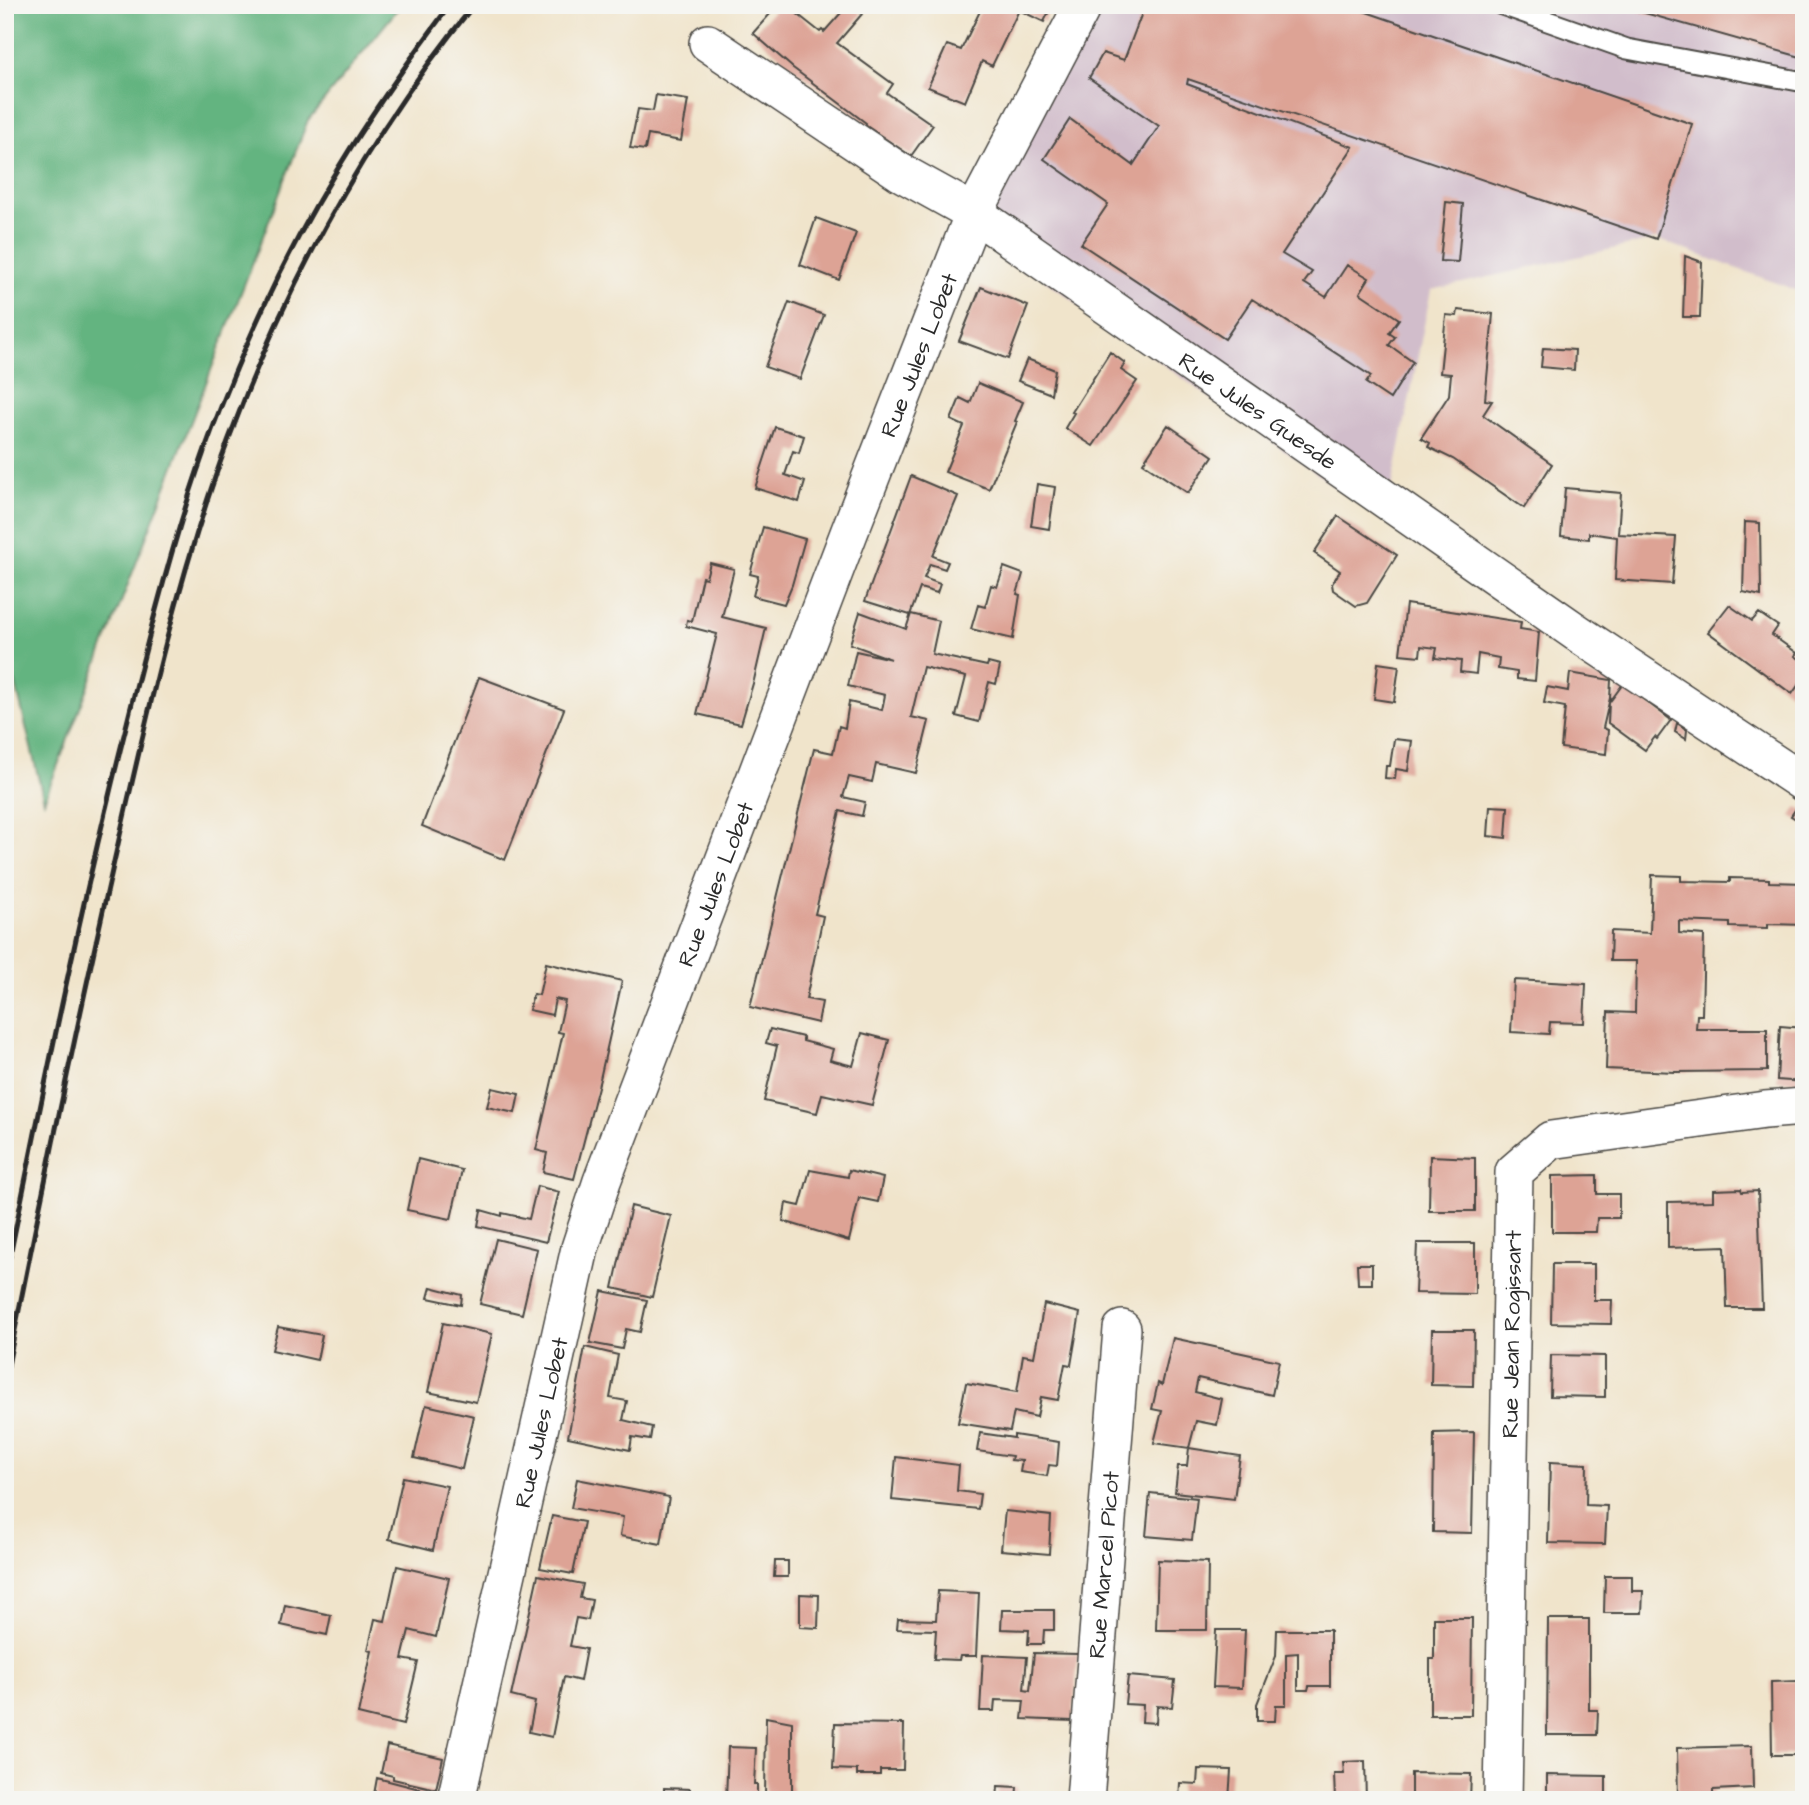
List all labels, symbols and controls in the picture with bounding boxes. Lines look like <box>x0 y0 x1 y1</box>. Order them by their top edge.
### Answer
street label: Rue Jules Lobet <box>873 268 966 442</box>
street label: Rue Jules Guesde <box>1172 345 1343 478</box>
street label: Rue Jules Lobet <box>670 797 762 971</box>
street label: Rue Jean Rogissart <box>1494 1229 1530 1439</box>
street label: Rue Jules Lobet <box>507 1334 577 1511</box>
street label: Rue Marcel Picot <box>1081 1469 1128 1660</box>

